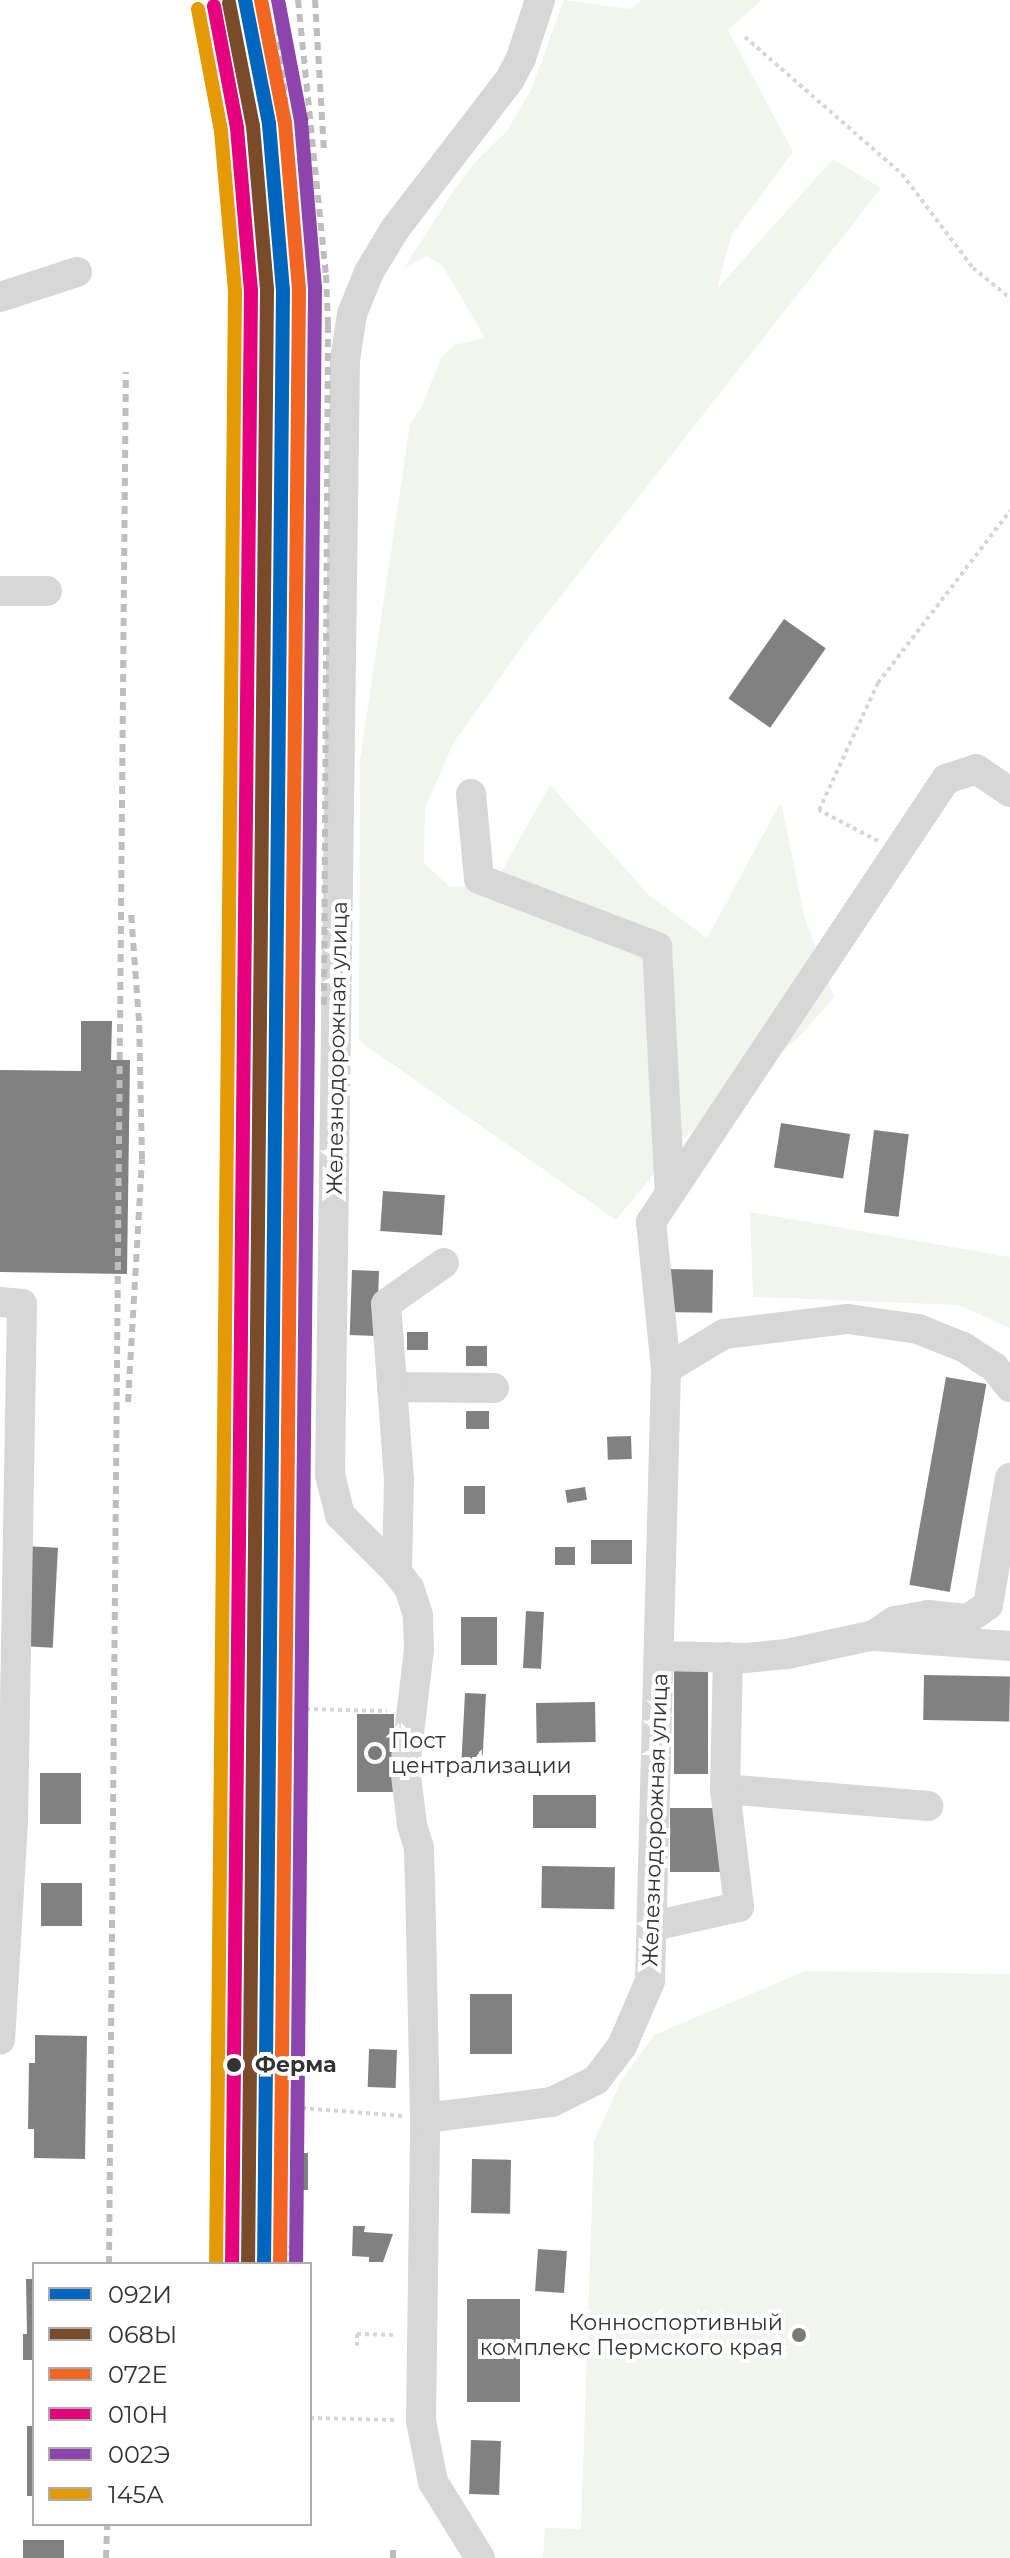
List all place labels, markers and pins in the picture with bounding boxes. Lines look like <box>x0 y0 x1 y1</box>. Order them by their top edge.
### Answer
place label: Пост централизации <box>391 1727 572 1778</box>
marker: Пост централизации <box>366 1744 384 1762</box>
marker: Ферма <box>220 2051 248 2079</box>
place label: Ферма <box>255 2052 337 2078</box>
place label: Конноспортивный комплекс Пермского края <box>480 2309 783 2360</box>
marker: Конноспортивный комплекс Пермского края <box>790 2326 808 2344</box>

